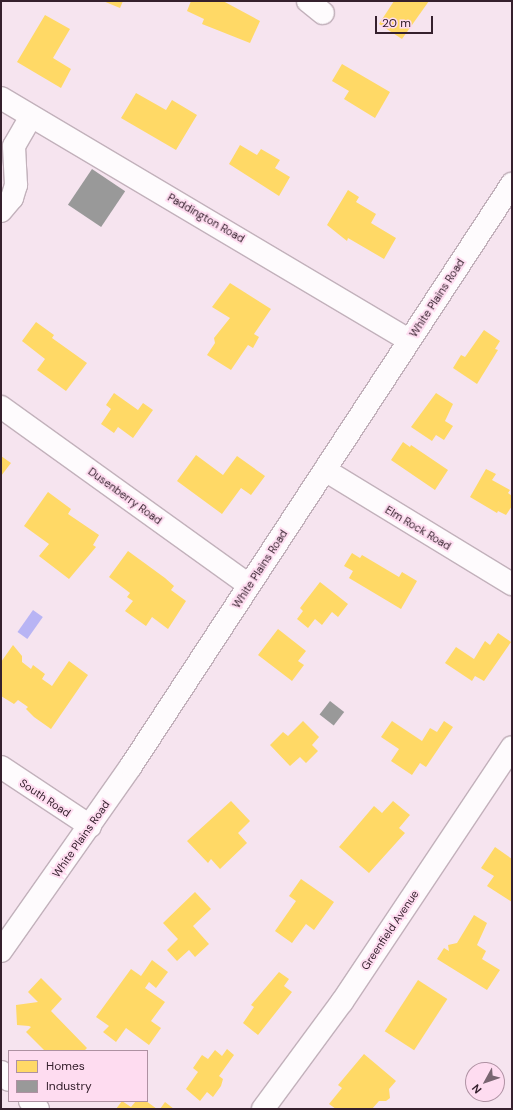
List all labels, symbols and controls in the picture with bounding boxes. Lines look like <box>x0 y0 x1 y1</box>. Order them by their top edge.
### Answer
scale bar <box>377 8 435 34</box>
text: 20 m <box>382 15 411 31</box>
street label: Paddington Road <box>165 191 247 245</box>
street label: White Plains Road <box>407 256 467 340</box>
street label: Dusenberry Road <box>86 465 164 527</box>
street label: Elm Rock Road <box>383 503 453 553</box>
street label: White Plains Road <box>230 527 290 611</box>
street label: South Road <box>17 776 73 820</box>
street label: White Plains Road <box>50 798 112 880</box>
street label: Greenfield Avenue <box>358 888 422 972</box>
legend <box>8 1050 148 1102</box>
text: Homes <box>46 1058 85 1074</box>
north arrow <box>465 1062 505 1102</box>
text: Industry <box>46 1078 92 1094</box>
text: N <box>469 1081 485 1097</box>

